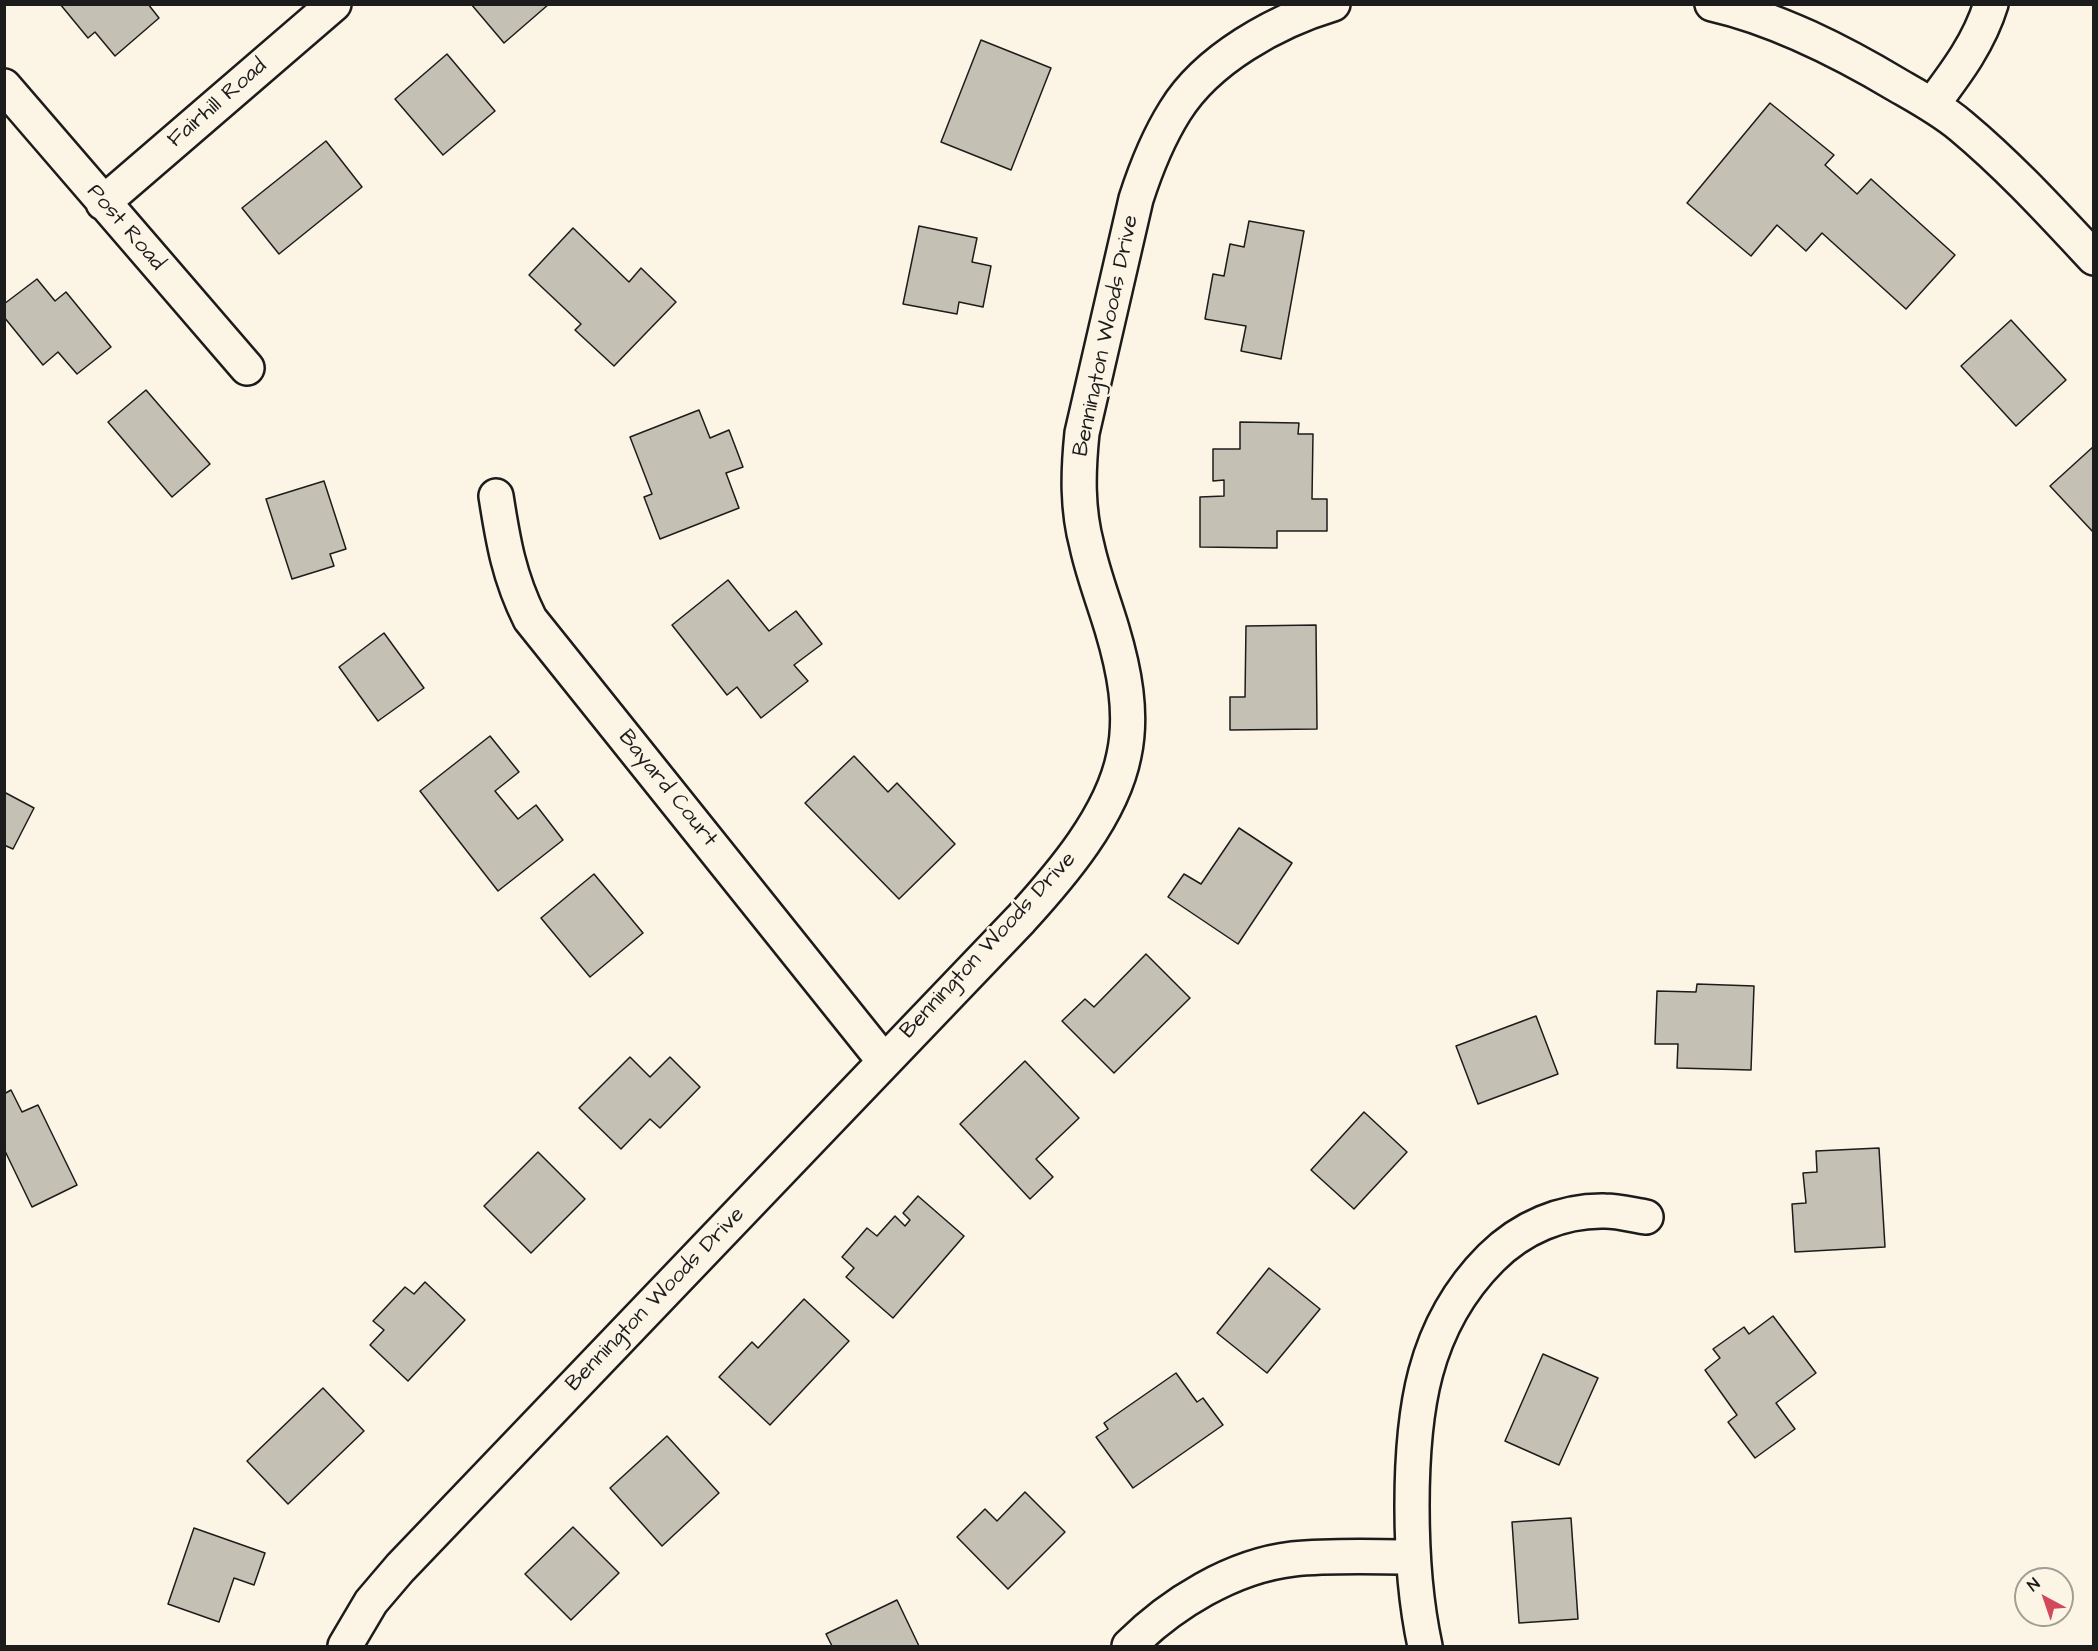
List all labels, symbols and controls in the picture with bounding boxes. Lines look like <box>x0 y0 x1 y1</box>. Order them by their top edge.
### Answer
street label: Fairhill Road <box>163 54 273 154</box>
street label: Post Road <box>80 179 170 277</box>
street label: Bennington Woods Drive <box>1069 213 1145 459</box>
street label: Bayard Court <box>612 725 722 853</box>
street label: Bennington Woods Drive <box>895 847 1083 1045</box>
street label: Bennington Woods Drive <box>561 1202 751 1398</box>
north arrow <box>2014 1567 2074 1627</box>
text: N <box>2023 1573 2045 1596</box>

